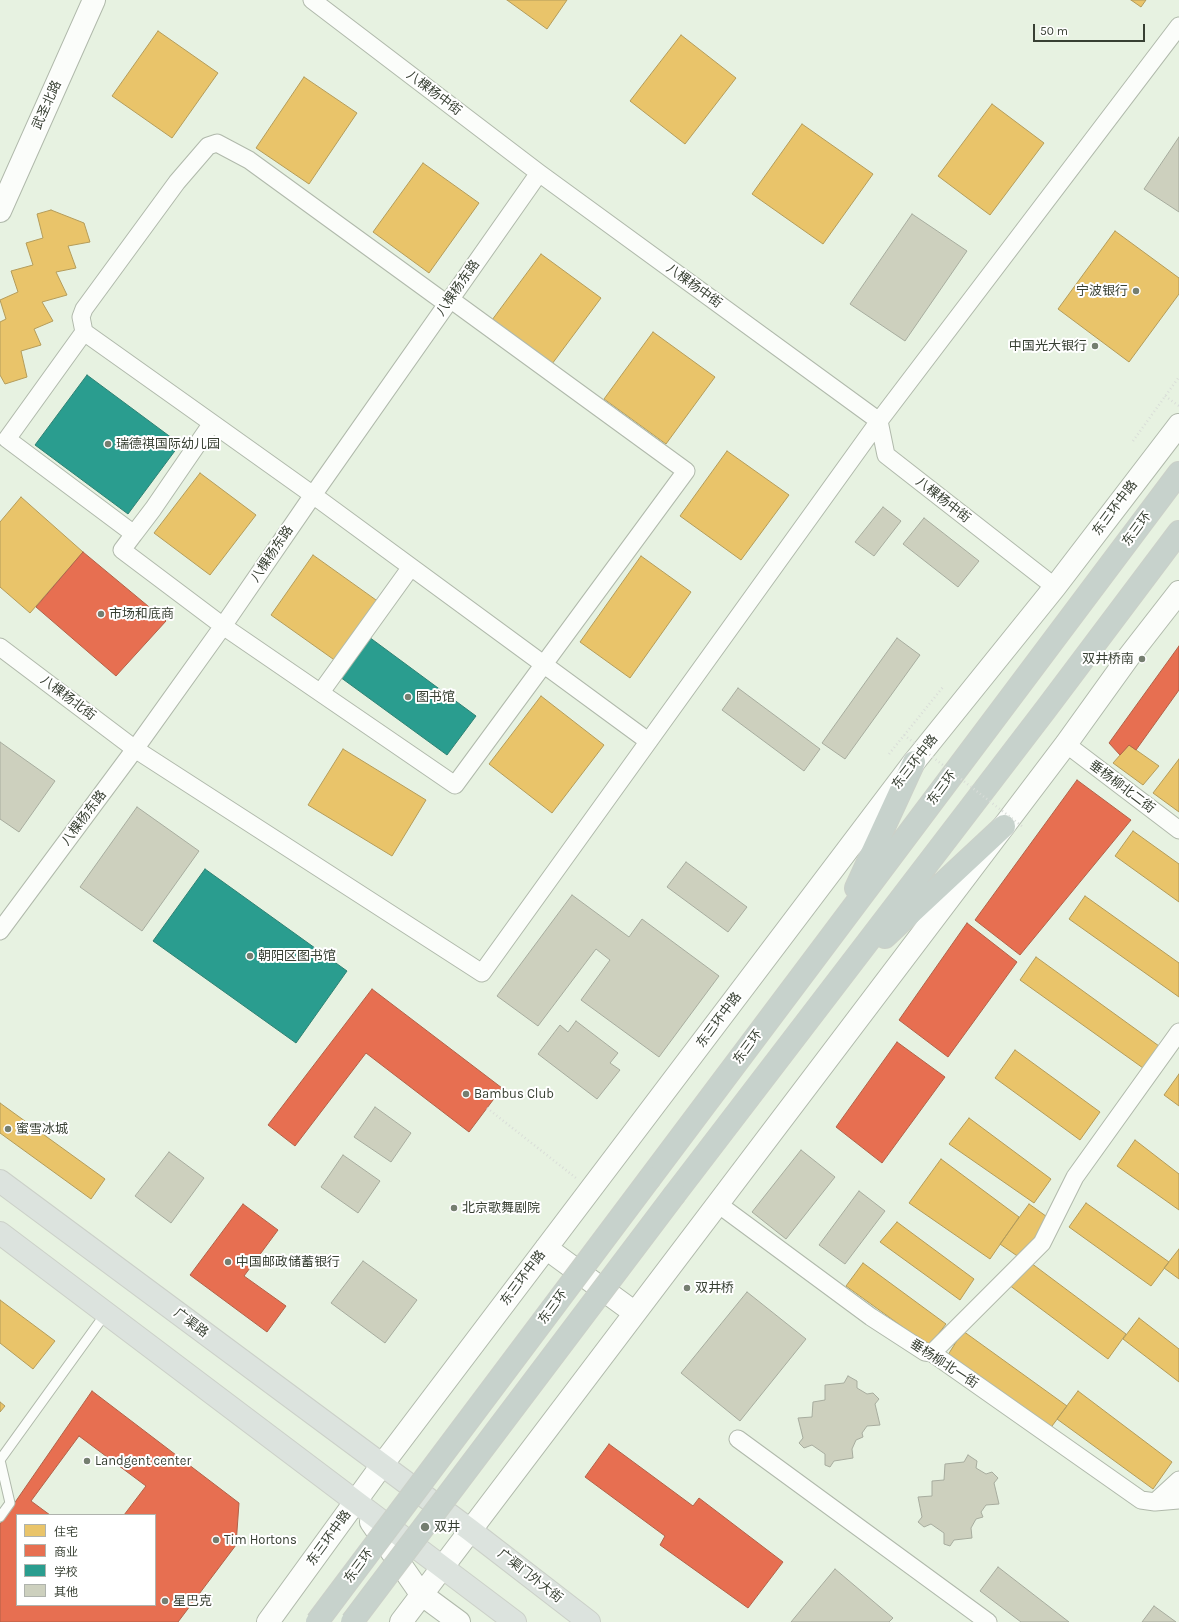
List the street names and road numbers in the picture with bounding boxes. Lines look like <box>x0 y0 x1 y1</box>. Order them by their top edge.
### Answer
street label: 八棵杨中街 <box>403 67 465 119</box>
street label: 武圣北路 <box>29 78 65 132</box>
street label: 八棵杨东路 <box>433 257 483 319</box>
street label: 八棵杨中街 <box>663 261 725 311</box>
street label: 八棵杨中街 <box>913 474 973 526</box>
street label: 东三环中路 <box>1089 477 1141 539</box>
street label: 东三环 <box>1119 509 1155 549</box>
street label: 八棵杨东路 <box>247 523 297 585</box>
street label: 八棵杨北街 <box>37 672 99 724</box>
street label: 东三环中路 <box>889 732 941 792</box>
street label: 垂杨柳北二街 <box>1086 757 1158 817</box>
street label: 东三环 <box>924 768 960 808</box>
street label: 八棵杨东路 <box>58 787 110 849</box>
street label: 东三环中路 <box>693 989 745 1051</box>
street label: 东三环 <box>730 1027 766 1067</box>
street label: 东三环中路 <box>497 1247 549 1309</box>
street label: 东三环 <box>535 1287 571 1327</box>
street label: 广渠路 <box>171 1305 211 1341</box>
street label: 垂杨柳北一街 <box>907 1336 981 1392</box>
street label: 东三环中路 <box>304 1507 354 1569</box>
street label: 东三环 <box>341 1546 377 1586</box>
street label: 广渠门外大街 <box>494 1546 566 1606</box>

